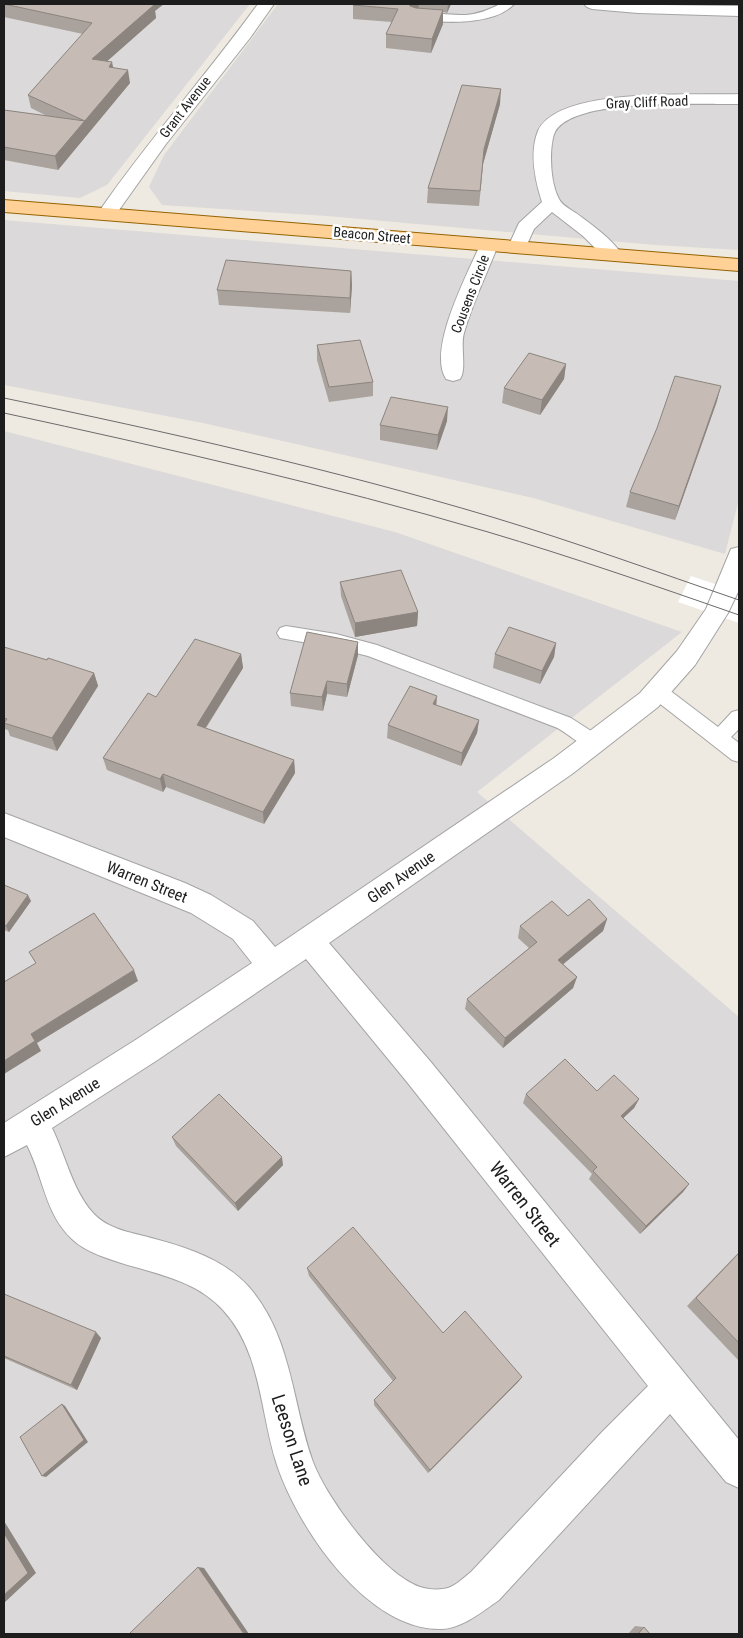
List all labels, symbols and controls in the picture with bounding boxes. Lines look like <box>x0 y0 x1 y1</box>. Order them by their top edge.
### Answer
street label: Grant Avenue <box>156 73 214 141</box>
street label: Gray Cliff Road <box>606 93 688 111</box>
street label: Beacon Street <box>333 224 411 246</box>
street label: Cousens Circle <box>448 252 492 335</box>
street label: Glen Avenue <box>364 847 438 907</box>
street label: Warren Street <box>104 857 190 907</box>
street label: Glen Avenue <box>27 1073 103 1131</box>
street label: Warren Street <box>485 1157 565 1251</box>
street label: Leeson Lane <box>266 1391 318 1489</box>

